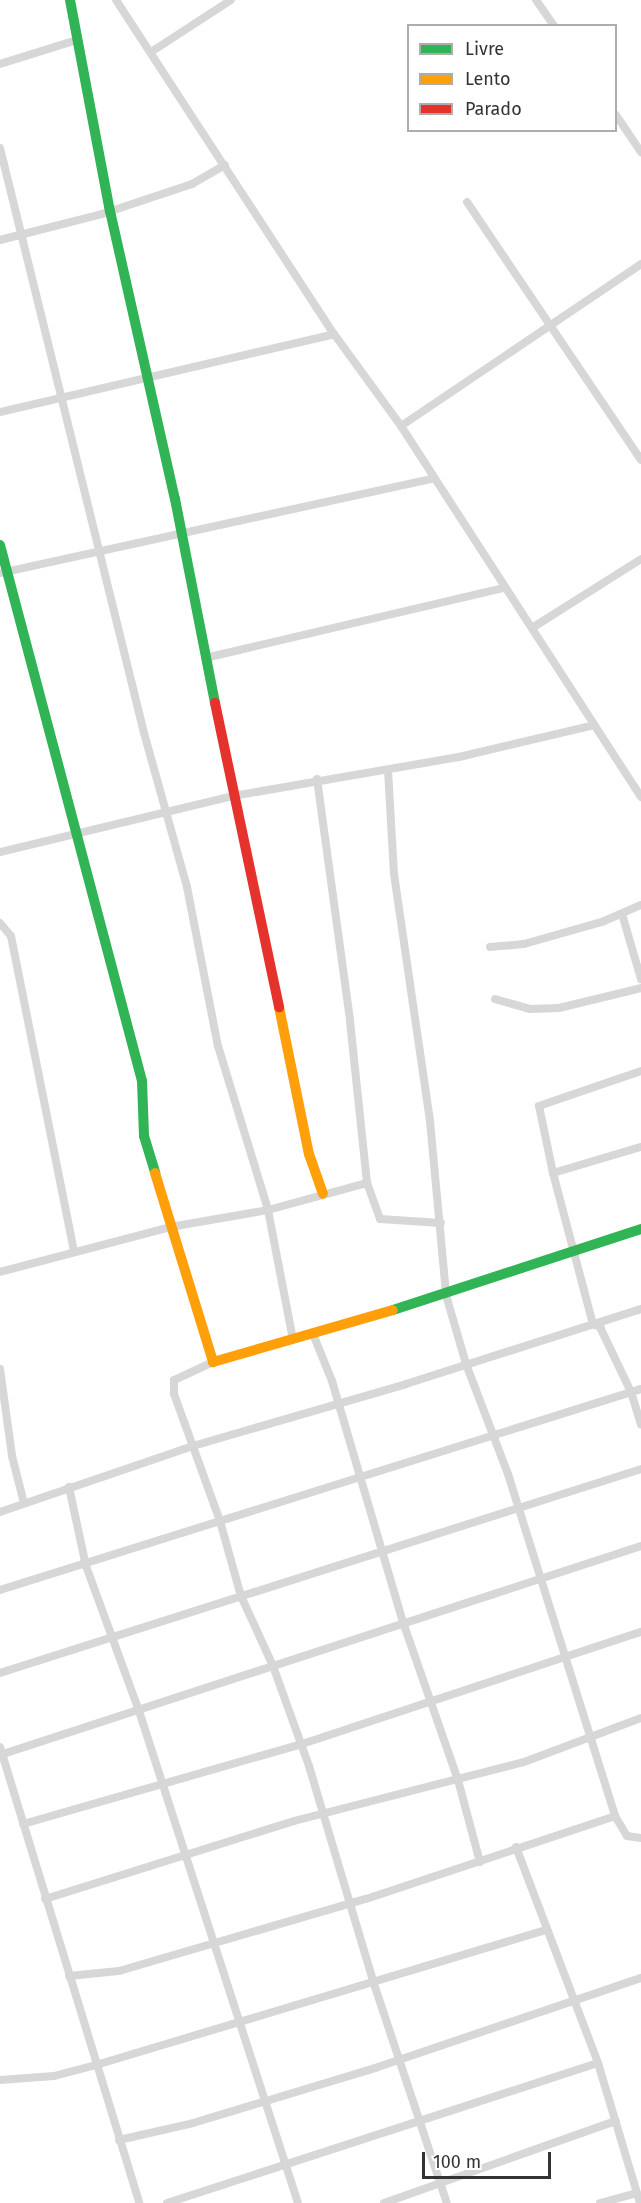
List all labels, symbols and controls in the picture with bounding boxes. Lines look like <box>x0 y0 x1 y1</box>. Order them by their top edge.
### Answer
legend <box>407 24 617 132</box>
text: Livre <box>465 38 504 60</box>
text: Lento <box>465 68 511 90</box>
text: Parado <box>465 98 522 120</box>
scale bar <box>425 2140 554 2178</box>
text: 100 m <box>433 2151 481 2173</box>

